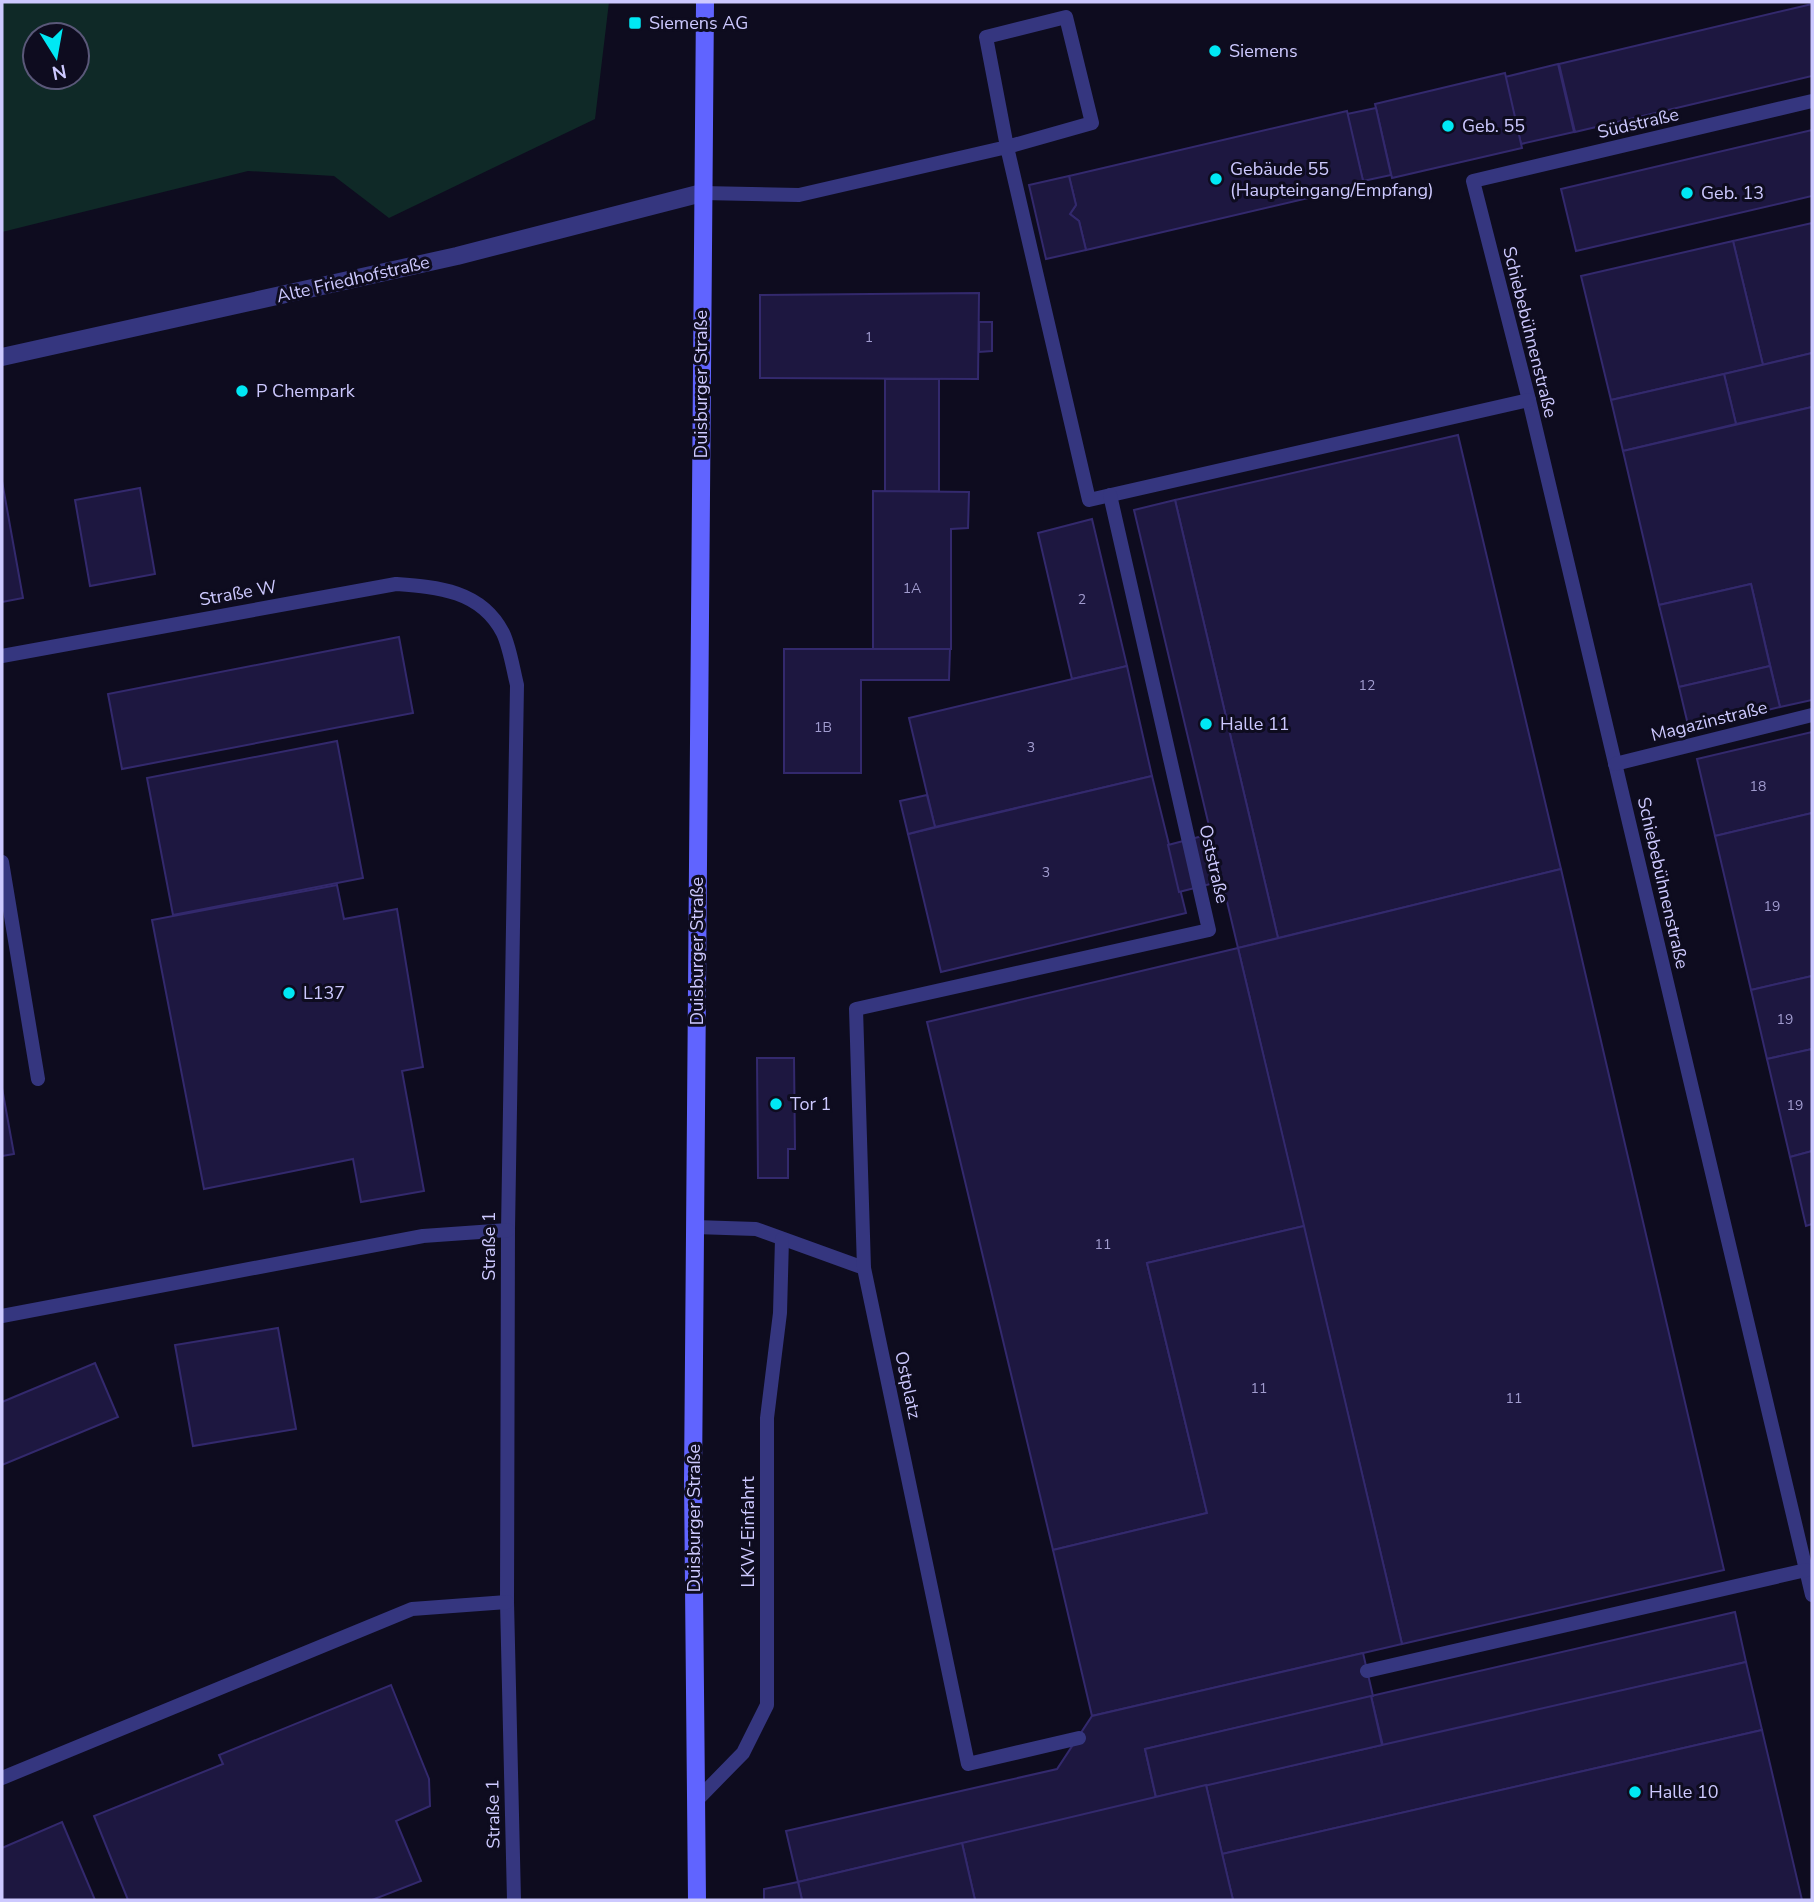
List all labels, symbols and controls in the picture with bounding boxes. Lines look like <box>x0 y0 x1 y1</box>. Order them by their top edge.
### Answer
place label: Siemens AG <box>649 11 748 35</box>
marker: Siemens AG <box>627 15 643 31</box>
north arrow <box>21 21 91 91</box>
place label: Siemens <box>1229 39 1298 63</box>
marker: Siemens <box>1207 43 1223 59</box>
text: N <box>50 58 69 86</box>
street label: Südstraße <box>1595 102 1681 144</box>
place label: Geb. 55 <box>1462 114 1525 138</box>
marker: Geb. 55 <box>1440 118 1456 134</box>
place label: Gebäude 55 (Haupteingang/Empfang) <box>1230 157 1434 202</box>
marker: Gebäude 55 (Haupteingang/Empfang) <box>1208 171 1224 187</box>
place label: Geb. 13 <box>1701 181 1764 205</box>
marker: Geb. 13 <box>1679 185 1695 201</box>
street label: Schiebebühnenstraße <box>1497 244 1563 420</box>
street label: Alte Friedhofstraße <box>274 250 432 308</box>
street label: Duisburger Straße <box>689 310 713 458</box>
house number: 1 <box>865 328 873 347</box>
place label: P Chempark <box>256 379 356 403</box>
marker: P Chempark <box>234 383 250 399</box>
street label: Straße W <box>197 574 279 612</box>
house number: 1A <box>903 579 921 598</box>
house number: 2 <box>1078 590 1086 609</box>
house number: 12 <box>1359 676 1375 695</box>
street label: Magazinstraße <box>1648 695 1770 747</box>
place label: Halle 11 <box>1220 712 1290 736</box>
marker: Halle 11 <box>1198 716 1214 732</box>
house number: 1B <box>814 718 832 737</box>
house number: 3 <box>1027 738 1035 757</box>
house number: 18 <box>1750 777 1766 796</box>
street label: Schiebebühnenstraße <box>1632 795 1694 971</box>
street label: Oststraße <box>1193 822 1235 906</box>
house number: 3 <box>1042 863 1050 882</box>
street label: Duisburger Straße <box>685 877 709 1025</box>
house number: 19 <box>1764 897 1780 916</box>
place label: L137 <box>303 981 345 1005</box>
marker: L137 <box>281 985 297 1001</box>
house number: 19 <box>1777 1010 1793 1029</box>
place label: Tor 1 <box>790 1092 831 1116</box>
marker: Tor 1 <box>768 1096 784 1112</box>
house number: 19 <box>1787 1096 1803 1115</box>
street label: Straße 1 <box>477 1211 501 1281</box>
house number: 11 <box>1095 1235 1111 1254</box>
street label: Ostplatz <box>889 1349 927 1421</box>
house number: 11 <box>1251 1379 1267 1398</box>
house number: 11 <box>1506 1389 1522 1408</box>
street label: Duisburger Straße <box>682 1444 706 1592</box>
street label: LKW-Einfahrt <box>736 1476 760 1588</box>
street label: Straße 1 <box>480 1779 506 1849</box>
place label: Halle 10 <box>1649 1780 1719 1804</box>
marker: Halle 10 <box>1627 1784 1643 1800</box>

